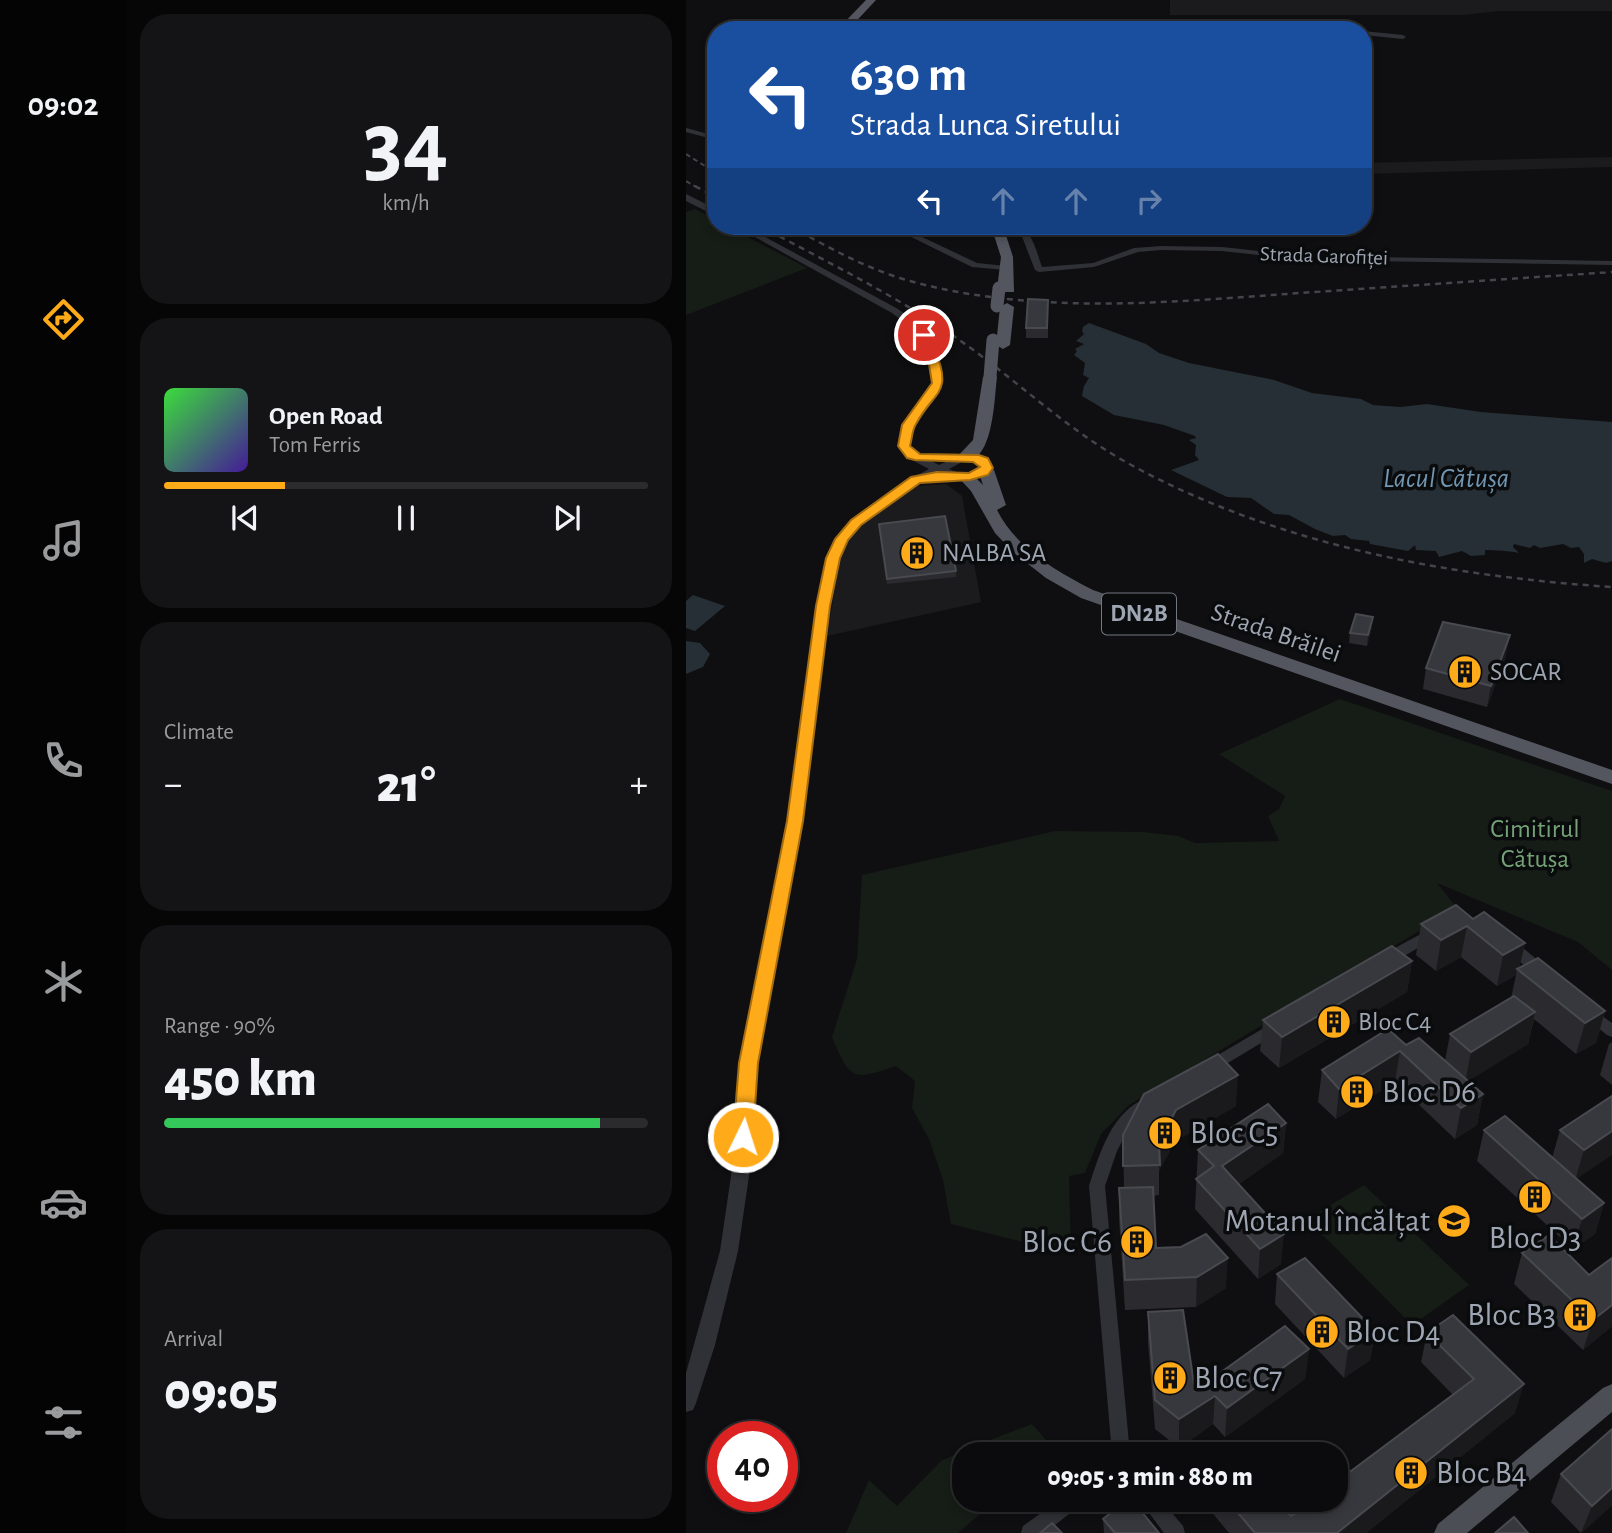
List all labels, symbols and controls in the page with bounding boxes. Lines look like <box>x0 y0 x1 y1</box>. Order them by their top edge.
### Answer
icon: left <box>735 49 826 140</box>
text: 630 m <box>850 51 967 100</box>
text: 09:02 <box>27 89 99 121</box>
text: 34 <box>364 99 449 190</box>
text: Strada Lunca Siretului <box>850 109 1121 141</box>
icon: left <box>911 182 949 220</box>
icon: ahead <box>984 182 1022 220</box>
icon: ahead <box>1057 182 1095 220</box>
icon: right <box>1130 182 1168 220</box>
text: km/h <box>382 192 430 215</box>
street label: Strada Garofiței <box>1259 243 1388 271</box>
icon: directions <box>39 295 88 344</box>
pin <box>894 305 954 365</box>
icon: arrive <box>905 316 943 354</box>
text: Open Road <box>269 403 383 429</box>
text: Tom Ferris <box>269 434 361 457</box>
water label: Lacul Cătușa <box>1383 465 1509 494</box>
icon: previous <box>226 499 264 537</box>
icon: pause <box>387 499 425 537</box>
icon: next <box>548 499 586 537</box>
icon: music <box>39 516 88 565</box>
building icon: NALBA SA <box>898 534 936 572</box>
place label: NALBA SA <box>942 540 1046 566</box>
road number: DN2B <box>1102 594 1176 634</box>
street label: Strada Brăilei <box>1208 599 1344 667</box>
building icon: SOCAR <box>1446 653 1484 691</box>
place label: SOCAR <box>1490 659 1562 685</box>
text: Climate <box>164 721 234 744</box>
icon: phone <box>39 736 88 785</box>
text: 21° <box>376 759 436 811</box>
text: − <box>164 766 182 804</box>
text: + <box>630 766 648 804</box>
park label: Cimitirul Cătușa <box>1490 816 1580 874</box>
icon: climate <box>39 957 88 1006</box>
building icon: Bloc C4 <box>1315 1003 1353 1041</box>
place label: Bloc C4 <box>1358 1009 1431 1035</box>
text: Range · 90% <box>164 1015 275 1038</box>
text: 450 km <box>164 1053 317 1105</box>
building icon: Bloc D6 <box>1338 1073 1376 1111</box>
place label: Bloc D6 <box>1382 1076 1476 1108</box>
position arrow <box>706 1100 780 1174</box>
building icon: Bloc C5 <box>1146 1114 1184 1152</box>
place label: Bloc C5 <box>1190 1117 1278 1149</box>
icon: car <box>39 1178 88 1227</box>
building icon: Bloc D3 <box>1516 1178 1554 1216</box>
school or university icon: Motanul încălțat <box>1435 1202 1473 1240</box>
place label: Motanul încălțat <box>1225 1205 1430 1239</box>
place label: Bloc D3 <box>1489 1222 1581 1254</box>
building icon: Bloc C6 <box>1118 1223 1156 1261</box>
place label: Bloc C6 <box>1022 1226 1112 1258</box>
building icon: Bloc B3 <box>1561 1296 1599 1334</box>
place label: Bloc B3 <box>1467 1299 1556 1331</box>
building icon: Bloc D4 <box>1303 1313 1341 1351</box>
place label: Bloc D4 <box>1346 1316 1440 1348</box>
text: Arrival <box>164 1328 223 1351</box>
building icon: Bloc C7 <box>1151 1359 1189 1397</box>
place label: Bloc C7 <box>1194 1362 1282 1394</box>
text: 09:05 <box>164 1366 278 1418</box>
icon: filters <box>39 1398 88 1447</box>
speed limit sign: 40 <box>707 1421 798 1512</box>
building icon: Bloc B4 <box>1392 1454 1430 1492</box>
place label: Bloc B4 <box>1436 1457 1527 1489</box>
text: 09:05 · 3 min · 880 m <box>1047 1464 1253 1490</box>

